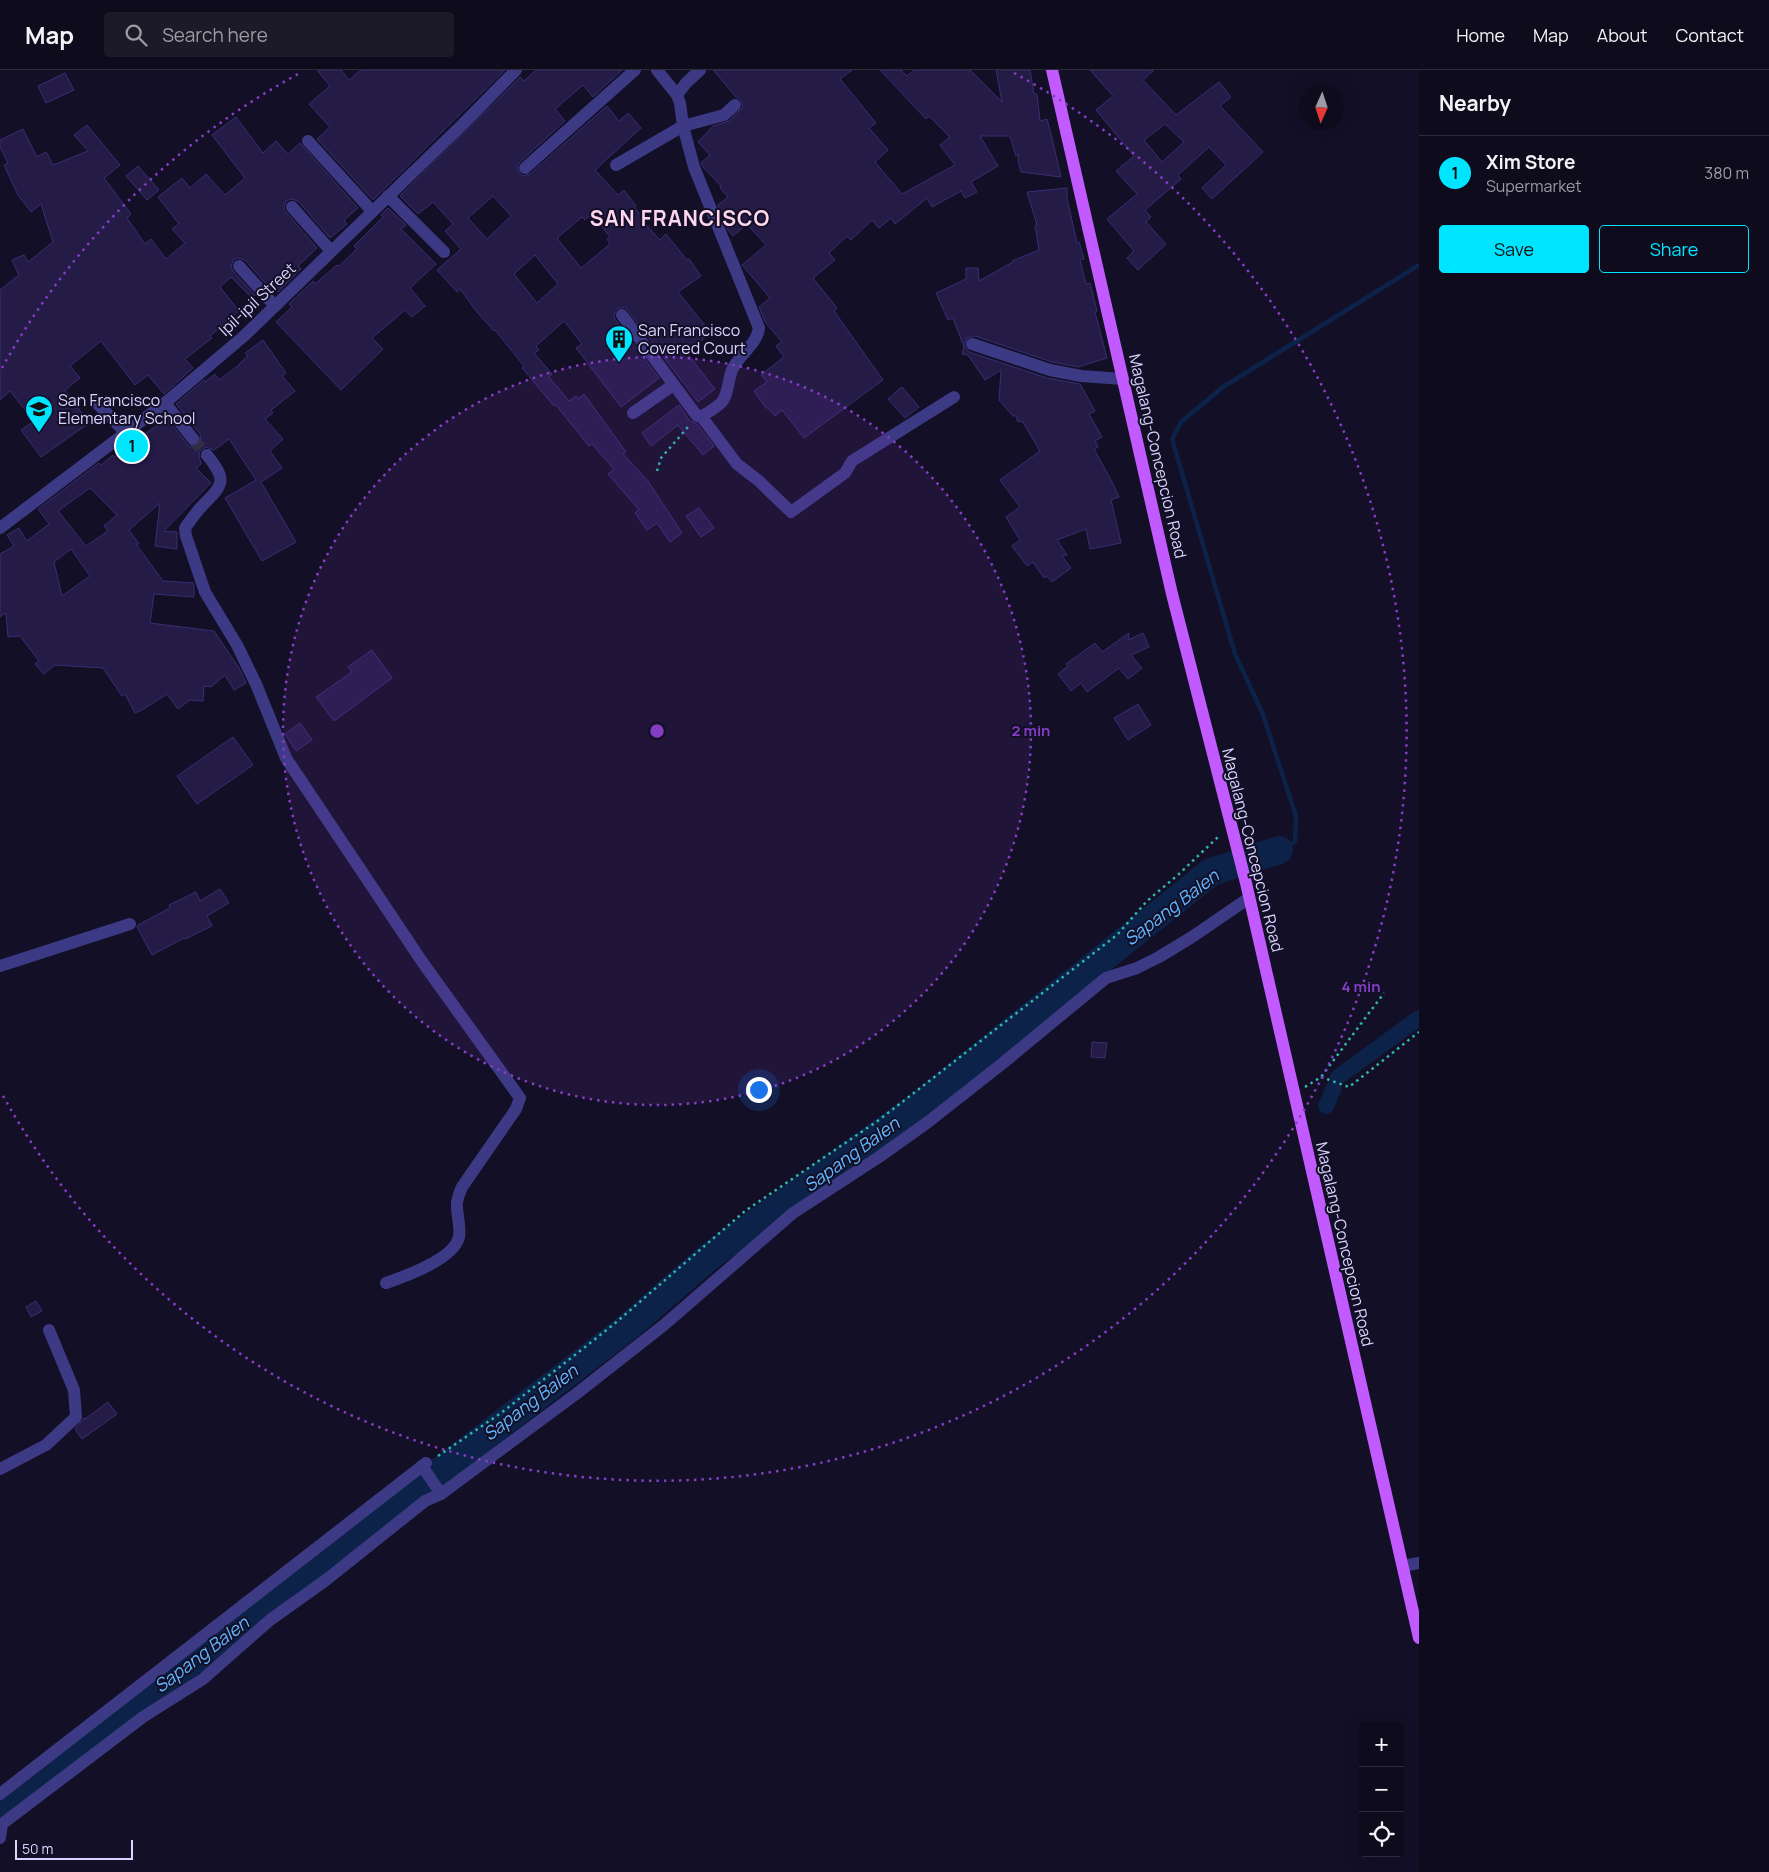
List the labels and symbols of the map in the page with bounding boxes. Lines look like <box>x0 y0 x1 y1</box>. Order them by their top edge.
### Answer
north arrow <box>1299 85 1344 130</box>
district label: SAN FRANCISCO <box>590 204 770 232</box>
street label: Ipil-ipil Street <box>214 257 300 341</box>
place label: San Francisco Covered Court <box>638 319 746 359</box>
building icon: San Francisco Covered Court <box>604 324 634 363</box>
street label: Magalang-Concepcion Road <box>1124 352 1192 560</box>
place label: San Francisco Elementary School <box>58 389 196 429</box>
school or university icon: San Francisco Elementary School <box>24 394 54 433</box>
pin: 1 <box>116 427 148 465</box>
text: 2 min <box>1011 720 1051 741</box>
centre of rings <box>648 722 666 740</box>
street label: Magalang-Concepcion Road <box>1217 746 1289 954</box>
water label: Sapang Balen <box>1119 863 1224 951</box>
text: 4 min <box>1341 976 1381 997</box>
your location <box>746 1077 772 1103</box>
water label: Sapang Balen <box>798 1110 905 1197</box>
street label: Magalang-Concepcion Road <box>1311 1140 1379 1348</box>
water label: Sapang Balen <box>478 1358 583 1446</box>
water label: Sapang Balen <box>149 1610 254 1698</box>
scale bar <box>15 1837 132 1860</box>

